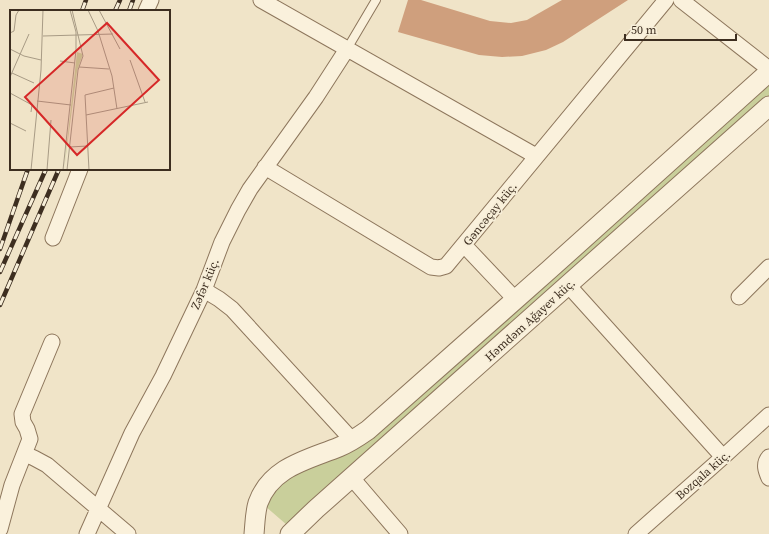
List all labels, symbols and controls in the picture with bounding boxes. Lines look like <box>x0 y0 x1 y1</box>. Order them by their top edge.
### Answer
inset map <box>10 10 170 170</box>
scale bar <box>625 16 736 42</box>
text: 50 m <box>631 22 657 38</box>
street label: Gəncəçay küç. <box>459 179 521 249</box>
street label: Zəfər küç. <box>187 256 223 312</box>
street label: Həmdəm Ağayev küç. <box>481 275 579 365</box>
street label: Bozqala küç. <box>672 447 734 503</box>

